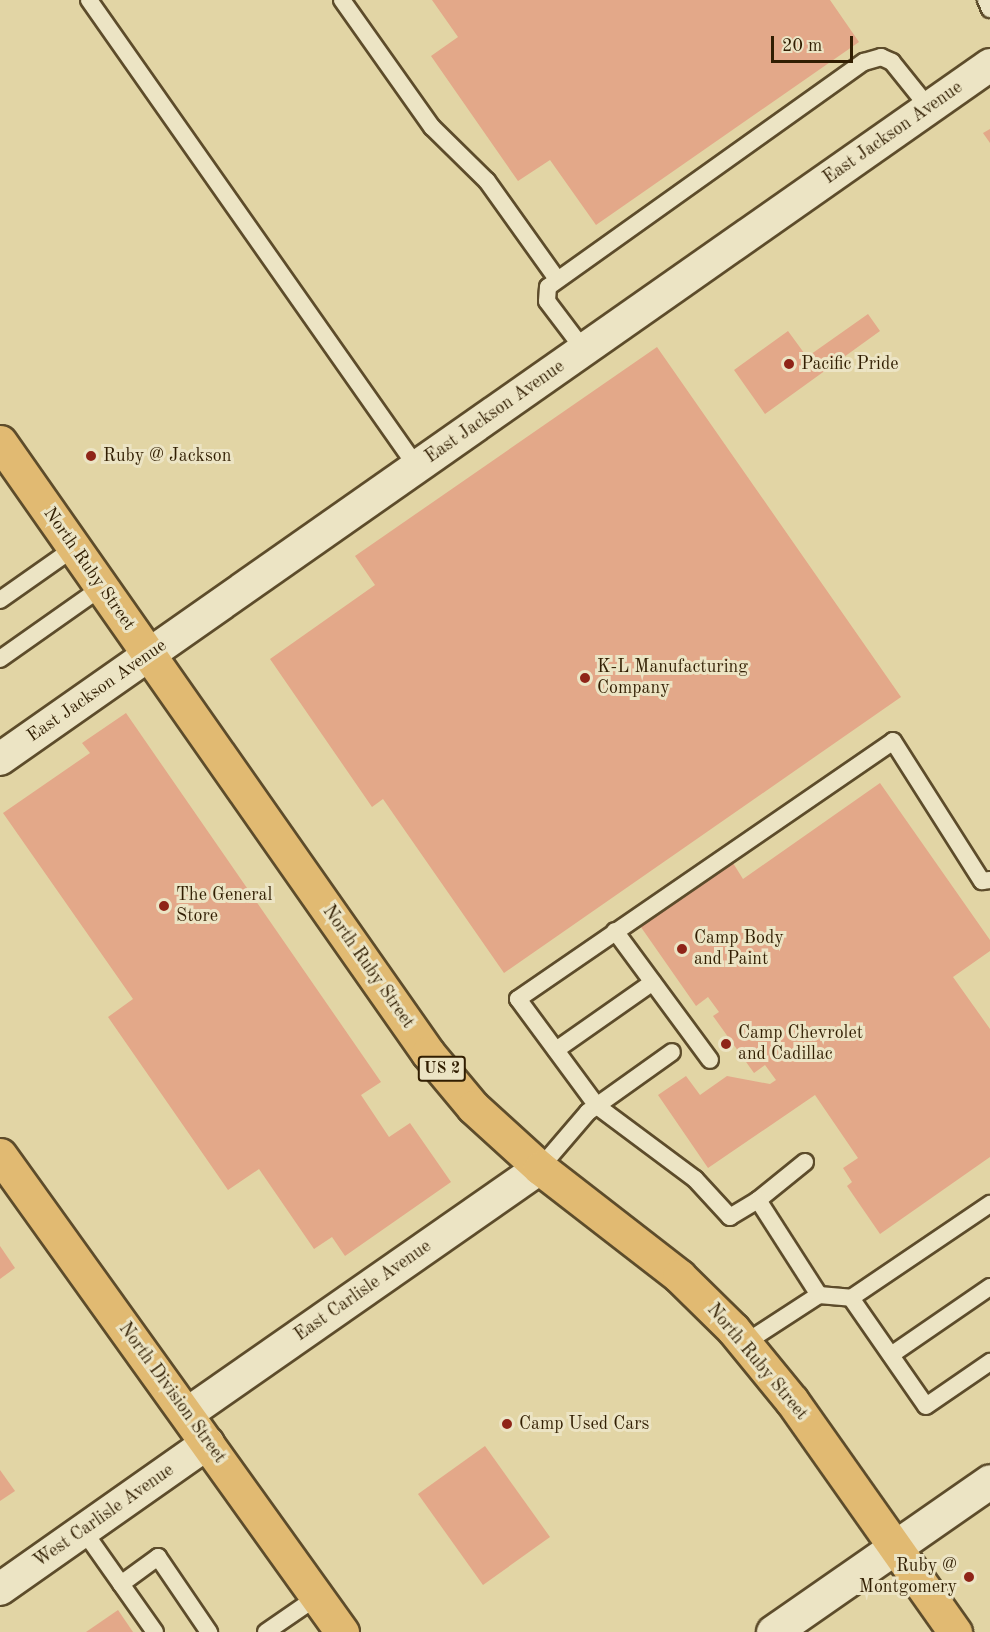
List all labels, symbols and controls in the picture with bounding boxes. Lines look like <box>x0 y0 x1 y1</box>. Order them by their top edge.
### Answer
scale bar <box>774 24 856 62</box>
text: 20 m <box>782 37 822 55</box>
street label: East Jackson Avenue <box>819 77 967 189</box>
place label: Pacific Pride <box>801 353 899 375</box>
street label: East Jackson Avenue <box>421 356 569 468</box>
marker: Pacific Pride <box>782 357 796 371</box>
place label: Ruby @ Jackson <box>103 445 231 467</box>
marker: Ruby @ Jackson <box>84 449 98 463</box>
street label: North Ruby Street <box>38 503 140 635</box>
street label: East Jackson Avenue <box>23 635 171 747</box>
place label: K-L Manufacturing Company <box>597 657 748 700</box>
marker: K-L Manufacturing Company <box>578 671 592 685</box>
place label: The General Store <box>176 885 272 928</box>
marker: The General Store <box>157 899 171 913</box>
street label: North Ruby Street <box>317 901 419 1033</box>
place label: Camp Body and Paint <box>694 928 784 970</box>
marker: Camp Body and Paint <box>675 942 689 956</box>
place label: Camp Chevrolet and Cadillac <box>738 1023 863 1066</box>
marker: Camp Chevrolet and Cadillac <box>719 1037 733 1051</box>
road number: US 2 <box>416 1056 468 1082</box>
street label: East Carlisle Avenue <box>291 1236 435 1346</box>
street label: North Ruby Street <box>702 1299 812 1425</box>
street label: North Division Street <box>114 1318 230 1468</box>
place label: Camp Used Cars <box>519 1413 649 1435</box>
marker: Camp Used Cars <box>500 1417 514 1431</box>
street label: West Carlisle Avenue <box>30 1460 178 1572</box>
place label: Ruby @ Montgomery <box>859 1556 957 1598</box>
marker: Ruby @ Montgomery <box>962 1570 976 1584</box>

